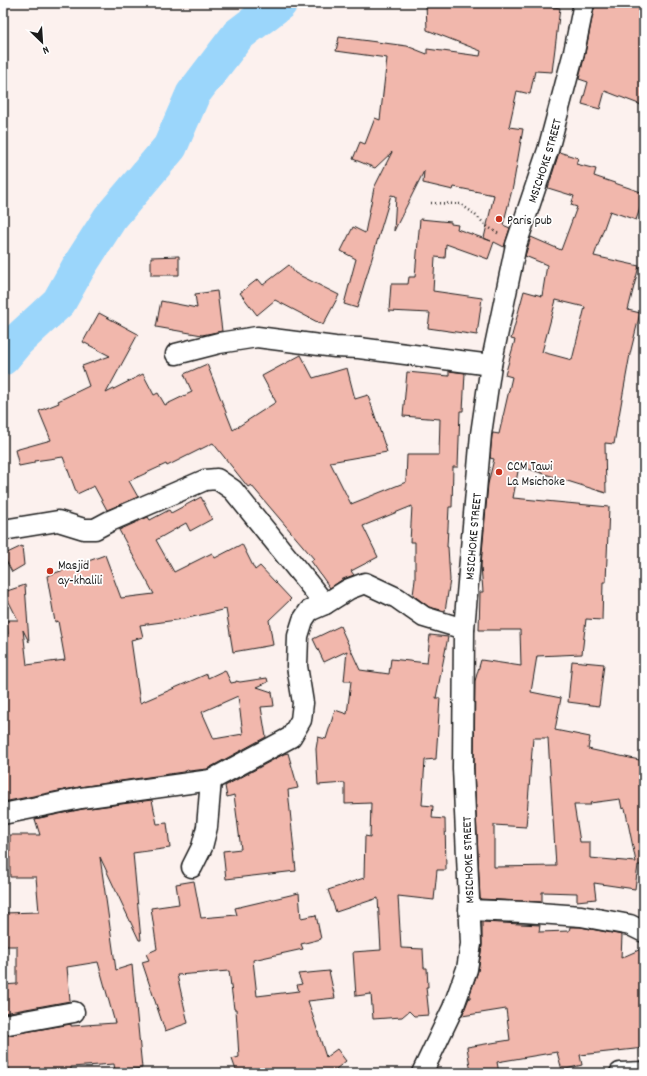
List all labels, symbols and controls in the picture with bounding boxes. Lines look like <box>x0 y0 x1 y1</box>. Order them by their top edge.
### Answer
north arrow <box>22 22 62 62</box>
text: N <box>39 41 51 58</box>
street label: MSICHOKE STREET <box>524 117 568 206</box>
place label: Paris pub <box>507 212 552 231</box>
marker: Paris pub <box>494 214 504 224</box>
place label: CCM Tawi La Msichoke <box>507 458 565 492</box>
marker: CCM Tawi La Msichoke <box>494 467 504 477</box>
street label: MSICHOKE STREET <box>461 492 488 581</box>
place label: Masjid ay-khalili <box>58 557 103 591</box>
marker: Masjid ay-khalili <box>45 566 55 576</box>
street label: MSICHOKE STREET <box>458 816 481 904</box>

